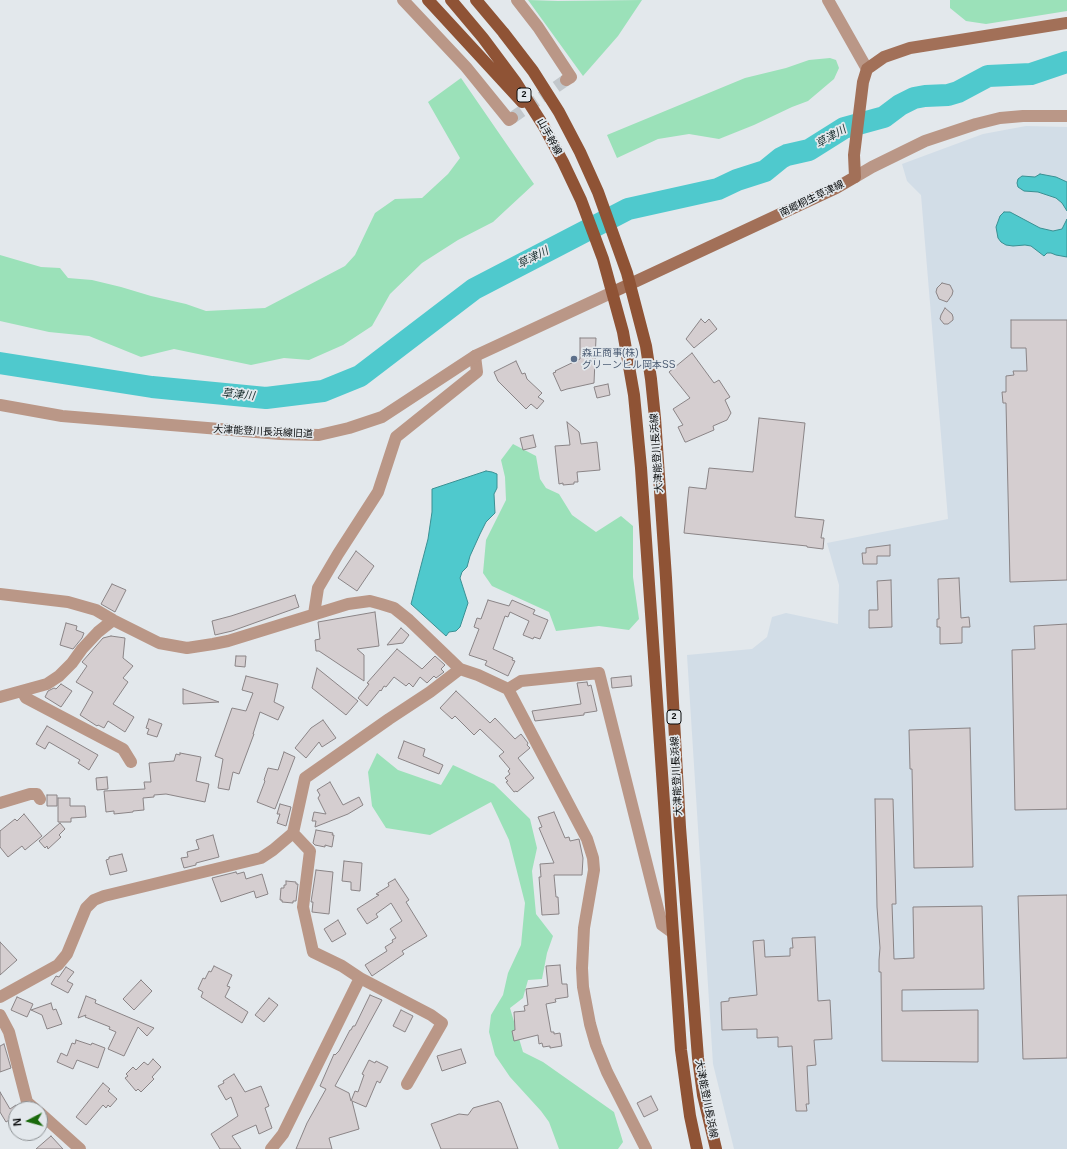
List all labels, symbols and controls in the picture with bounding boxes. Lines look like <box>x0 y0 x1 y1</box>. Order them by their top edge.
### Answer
road number: 2 <box>517 88 531 102</box>
street label: 山手幹線 <box>534 117 564 157</box>
water label: 草津川 <box>813 123 849 151</box>
street label: 南郷桐生草津線 <box>778 178 846 220</box>
water label: 草津川 <box>515 245 551 271</box>
place label: 森正商事(株) グリーンヒル岡本SS <box>582 347 675 370</box>
marker: 森正商事(株) グリーンヒル岡本SS <box>569 354 579 364</box>
water label: 草津川 <box>221 387 255 403</box>
street label: 大津能登川長浜線 <box>648 413 666 493</box>
street label: 大津能登川長浜線旧道 <box>213 423 313 441</box>
road number: 2 <box>667 710 681 724</box>
street label: 大津能登川長浜線 <box>669 736 685 816</box>
street label: 大津能登川長浜線 <box>692 1059 720 1139</box>
north arrow <box>8 1101 48 1141</box>
text: N <box>11 1118 23 1127</box>

